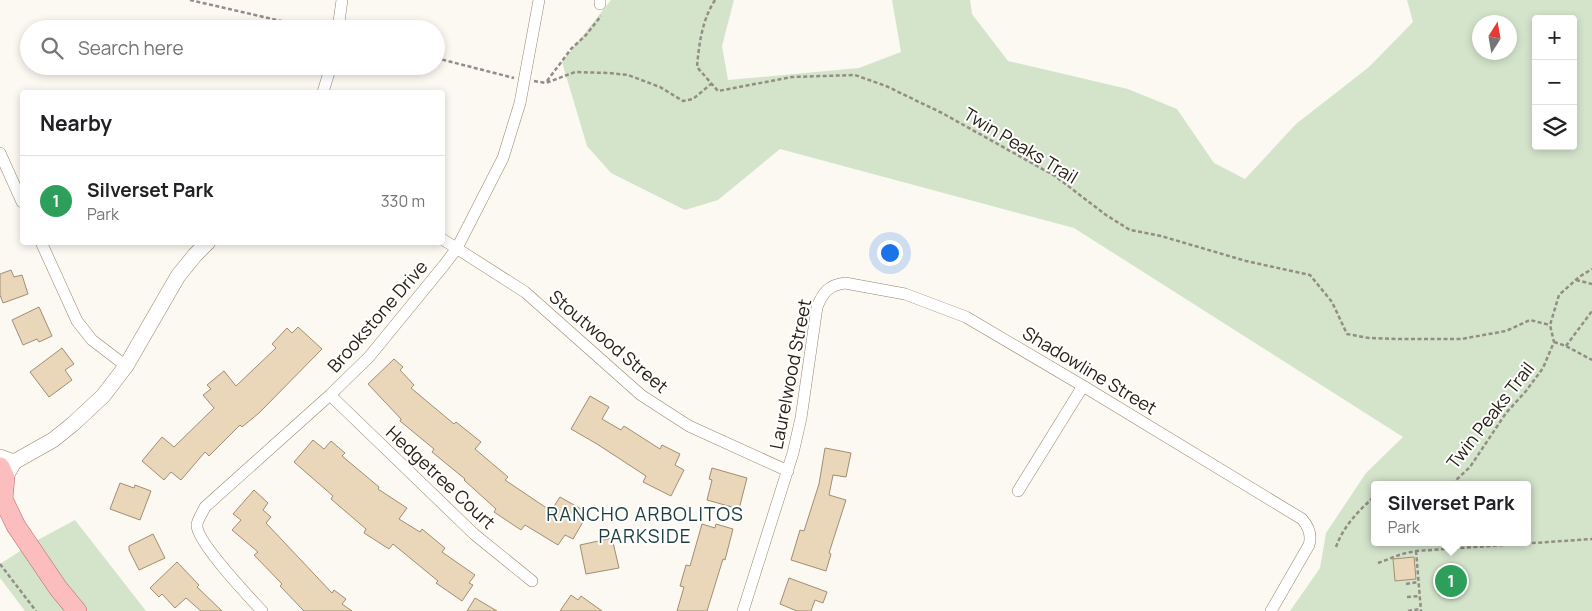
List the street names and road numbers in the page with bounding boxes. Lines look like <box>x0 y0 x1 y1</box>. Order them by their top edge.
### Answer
street label: Twin Peaks Trail <box>959 101 1083 189</box>
street label: Brookstone Drive <box>322 255 432 377</box>
street label: Stoutwood Street <box>544 284 674 398</box>
street label: Laurelwood Street <box>764 297 816 451</box>
street label: Shadowline Street <box>1018 320 1162 420</box>
street label: Twin Peaks Trail <box>1441 357 1539 473</box>
street label: Hedgetree Court <box>381 420 501 534</box>

